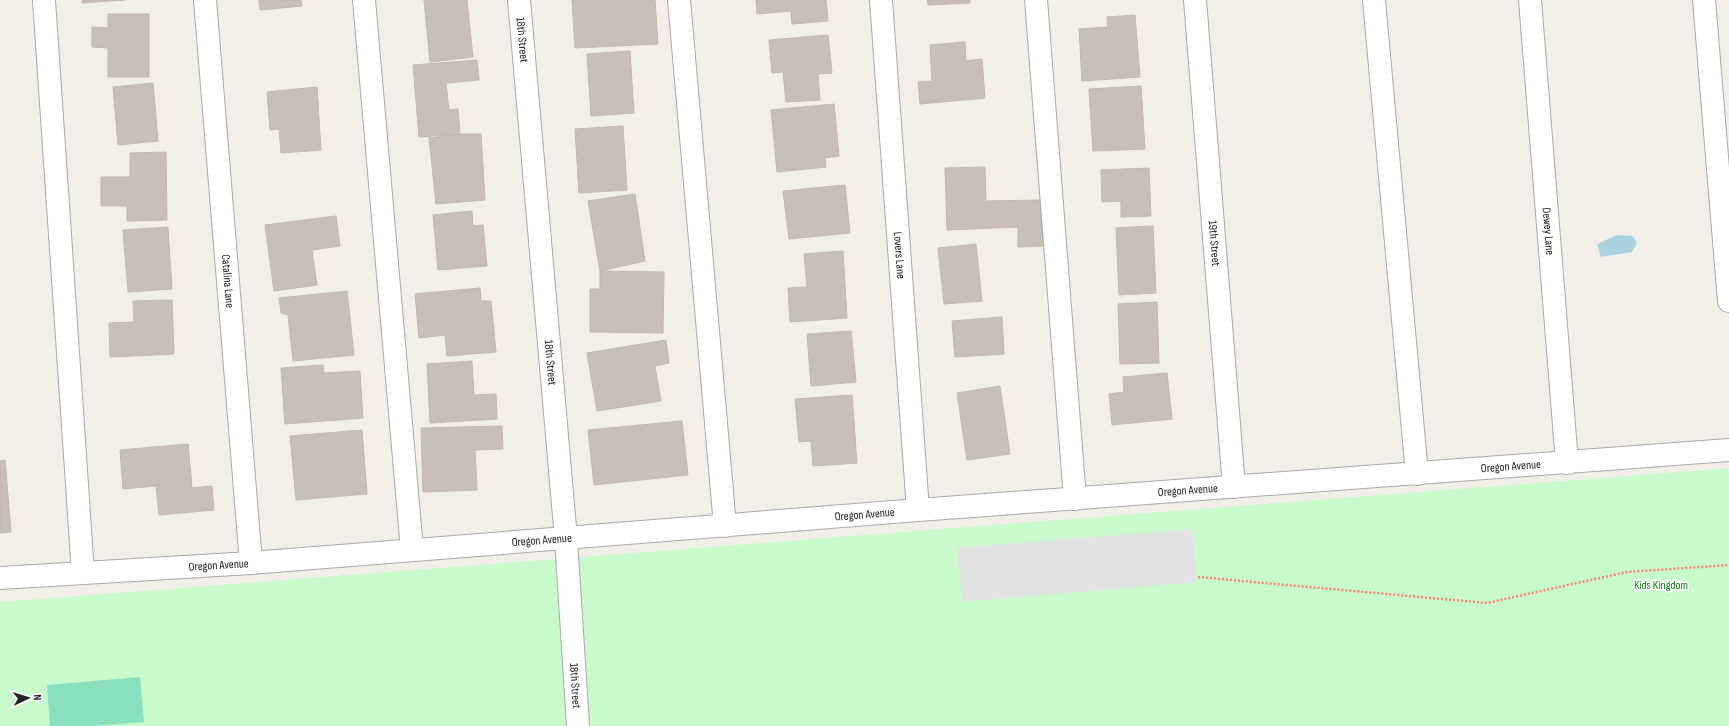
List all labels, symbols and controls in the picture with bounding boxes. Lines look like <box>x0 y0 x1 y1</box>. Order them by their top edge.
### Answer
street label: 18th Street <box>513 17 531 64</box>
street label: Dewey Lane <box>1539 207 1557 256</box>
street label: 19th Street <box>1205 220 1223 267</box>
street label: Lovers Lane <box>890 231 908 280</box>
street label: Catalina Lane <box>218 254 237 309</box>
street label: 18th Street <box>541 339 560 386</box>
street label: Oregon Avenue <box>1480 457 1542 476</box>
street label: Oregon Avenue <box>1157 481 1218 500</box>
street label: Oregon Avenue <box>834 505 895 525</box>
street label: Oregon Avenue <box>511 531 572 550</box>
street label: Oregon Avenue <box>188 556 249 575</box>
park label: Kids Kingdom <box>1634 578 1688 593</box>
street label: 18th Street <box>566 662 584 709</box>
north arrow <box>8 678 48 718</box>
text: N <box>31 694 44 701</box>

